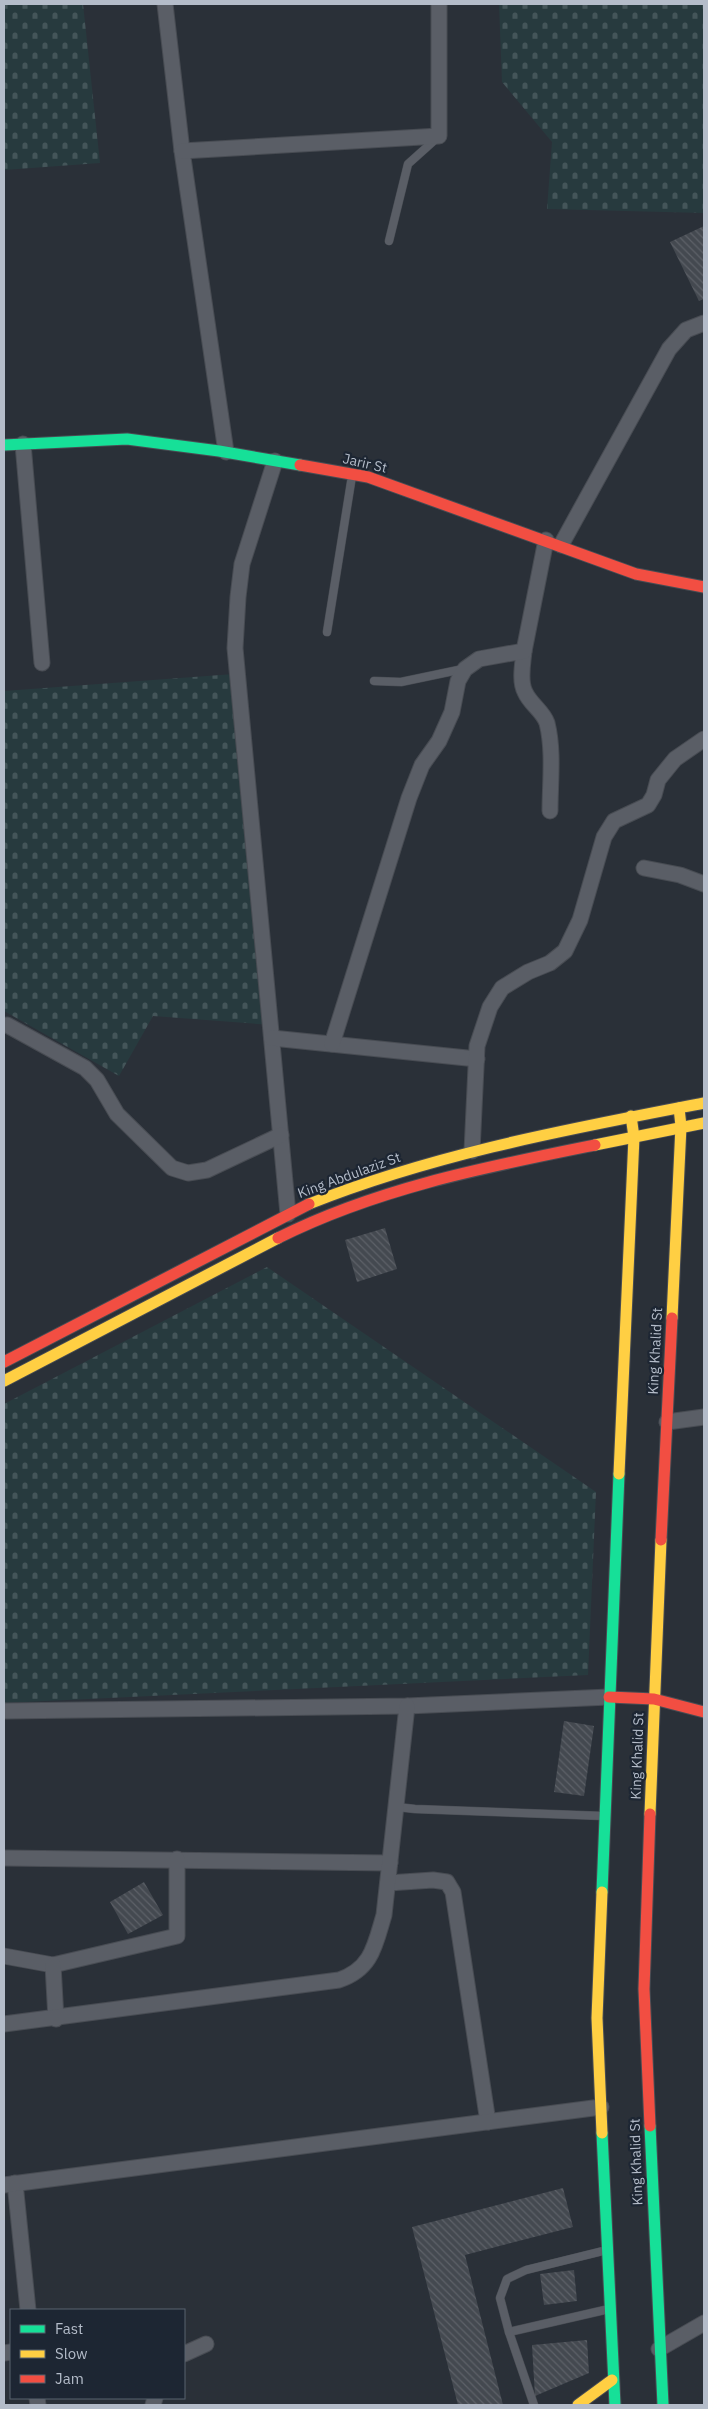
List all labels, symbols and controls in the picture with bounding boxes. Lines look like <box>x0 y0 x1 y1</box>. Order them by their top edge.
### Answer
street label: Jarir St <box>341 449 389 477</box>
street label: King Abdulaziz St <box>295 1148 403 1202</box>
street label: King Khalid St <box>644 1307 666 1395</box>
street label: King Khalid St <box>626 1712 648 1800</box>
street label: King Khalid St <box>625 2118 647 2206</box>
legend <box>10 2309 185 2399</box>
text: Fast <box>55 2319 83 2338</box>
text: Slow <box>55 2344 88 2363</box>
text: Jam <box>55 2369 84 2388</box>

